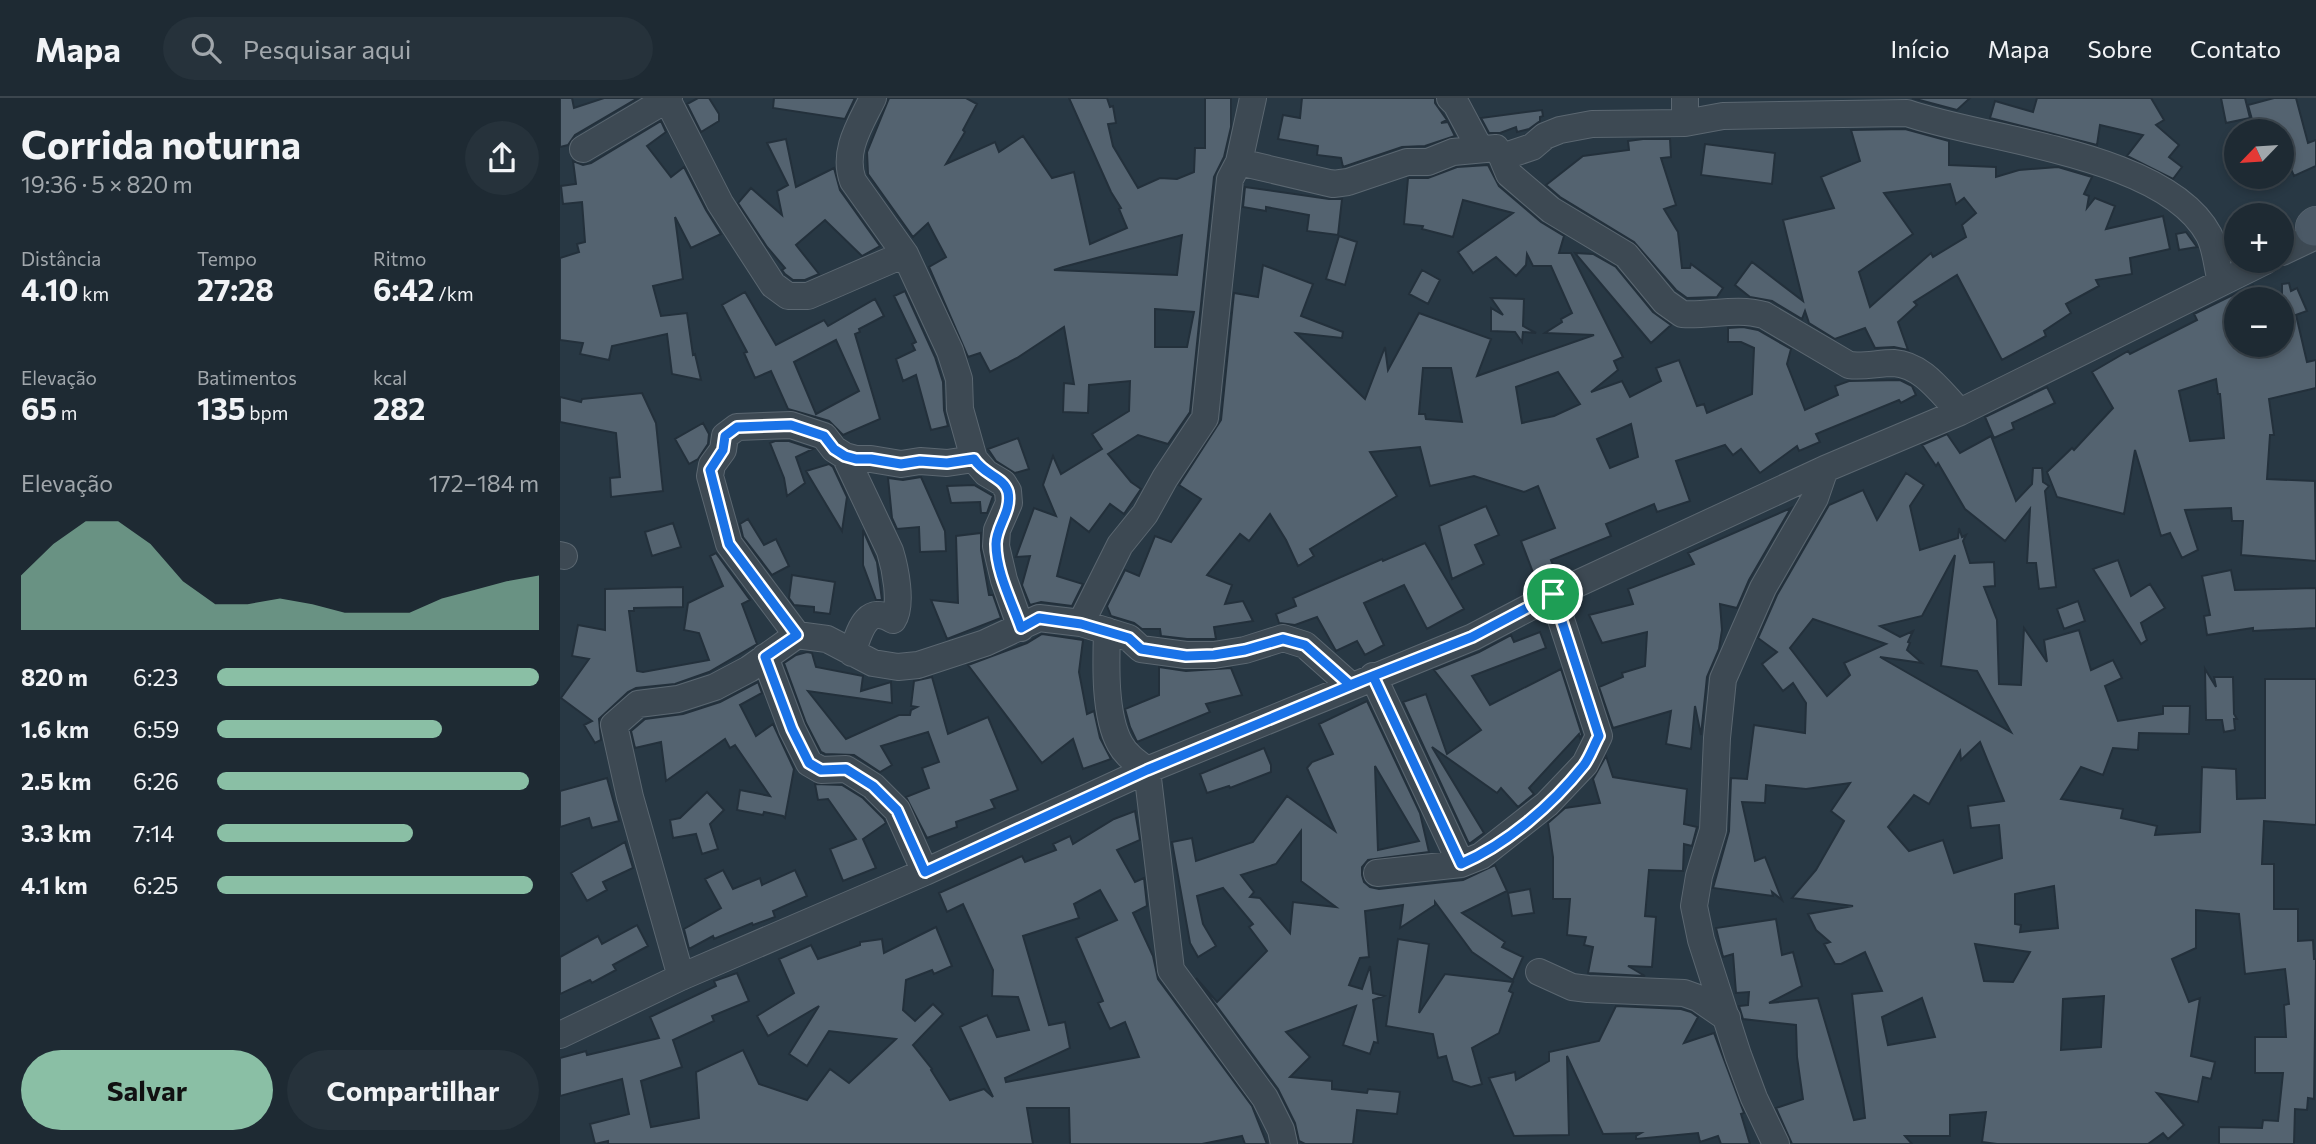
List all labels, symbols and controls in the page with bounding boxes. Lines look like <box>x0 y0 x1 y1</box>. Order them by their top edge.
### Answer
search box <box>163 17 653 80</box>
text: Mapa <box>35 28 121 69</box>
icon: search <box>187 29 225 67</box>
text: Pesquisar aqui <box>243 33 411 64</box>
text: Início <box>1891 34 1950 63</box>
text: Mapa <box>1988 34 2050 63</box>
text: Sobre <box>2088 34 2152 63</box>
text: Contato <box>2190 34 2281 63</box>
north arrow <box>2224 119 2294 189</box>
map controls <box>2224 119 2294 357</box>
text: Corrida noturna <box>21 120 301 167</box>
button: share <box>465 121 539 195</box>
text: 19:36 · 5 × 820 m <box>21 170 193 198</box>
button: + <box>2224 203 2294 273</box>
text: Distância <box>21 247 101 270</box>
text: Tempo <box>197 247 257 270</box>
text: Ritmo <box>373 247 426 270</box>
text: 4.10 <box>21 270 79 307</box>
text: 27:28 <box>197 270 274 307</box>
text: 6:42 <box>373 270 435 307</box>
text: km <box>79 282 109 305</box>
text: /km <box>435 282 474 305</box>
button: − <box>2224 287 2294 357</box>
text: Elevação <box>21 366 97 389</box>
text: Batimentos <box>197 366 297 389</box>
text: kcal <box>373 366 407 389</box>
text: 65 <box>21 389 57 426</box>
text: 135 <box>197 389 246 426</box>
text: 282 <box>373 389 425 426</box>
text: m <box>57 401 77 424</box>
text: bpm <box>246 401 288 424</box>
text: Elevação <box>21 469 113 497</box>
text: 172–184 m <box>429 469 539 497</box>
pin <box>1523 564 1583 624</box>
icon: arrive <box>1534 575 1572 613</box>
text: 820 m <box>21 663 88 691</box>
text: 6:23 <box>133 663 178 691</box>
text: 1.6 km <box>21 715 89 743</box>
text: 6:59 <box>133 715 180 743</box>
text: 2.5 km <box>21 767 91 795</box>
text: 6:26 <box>133 767 179 795</box>
text: 3.3 km <box>21 819 91 847</box>
text: 7:14 <box>133 819 174 847</box>
text: 4.1 km <box>21 871 87 899</box>
text: 6:25 <box>133 871 178 899</box>
button: Salvar <box>21 1050 273 1130</box>
button: Compartilhar <box>287 1050 539 1130</box>

